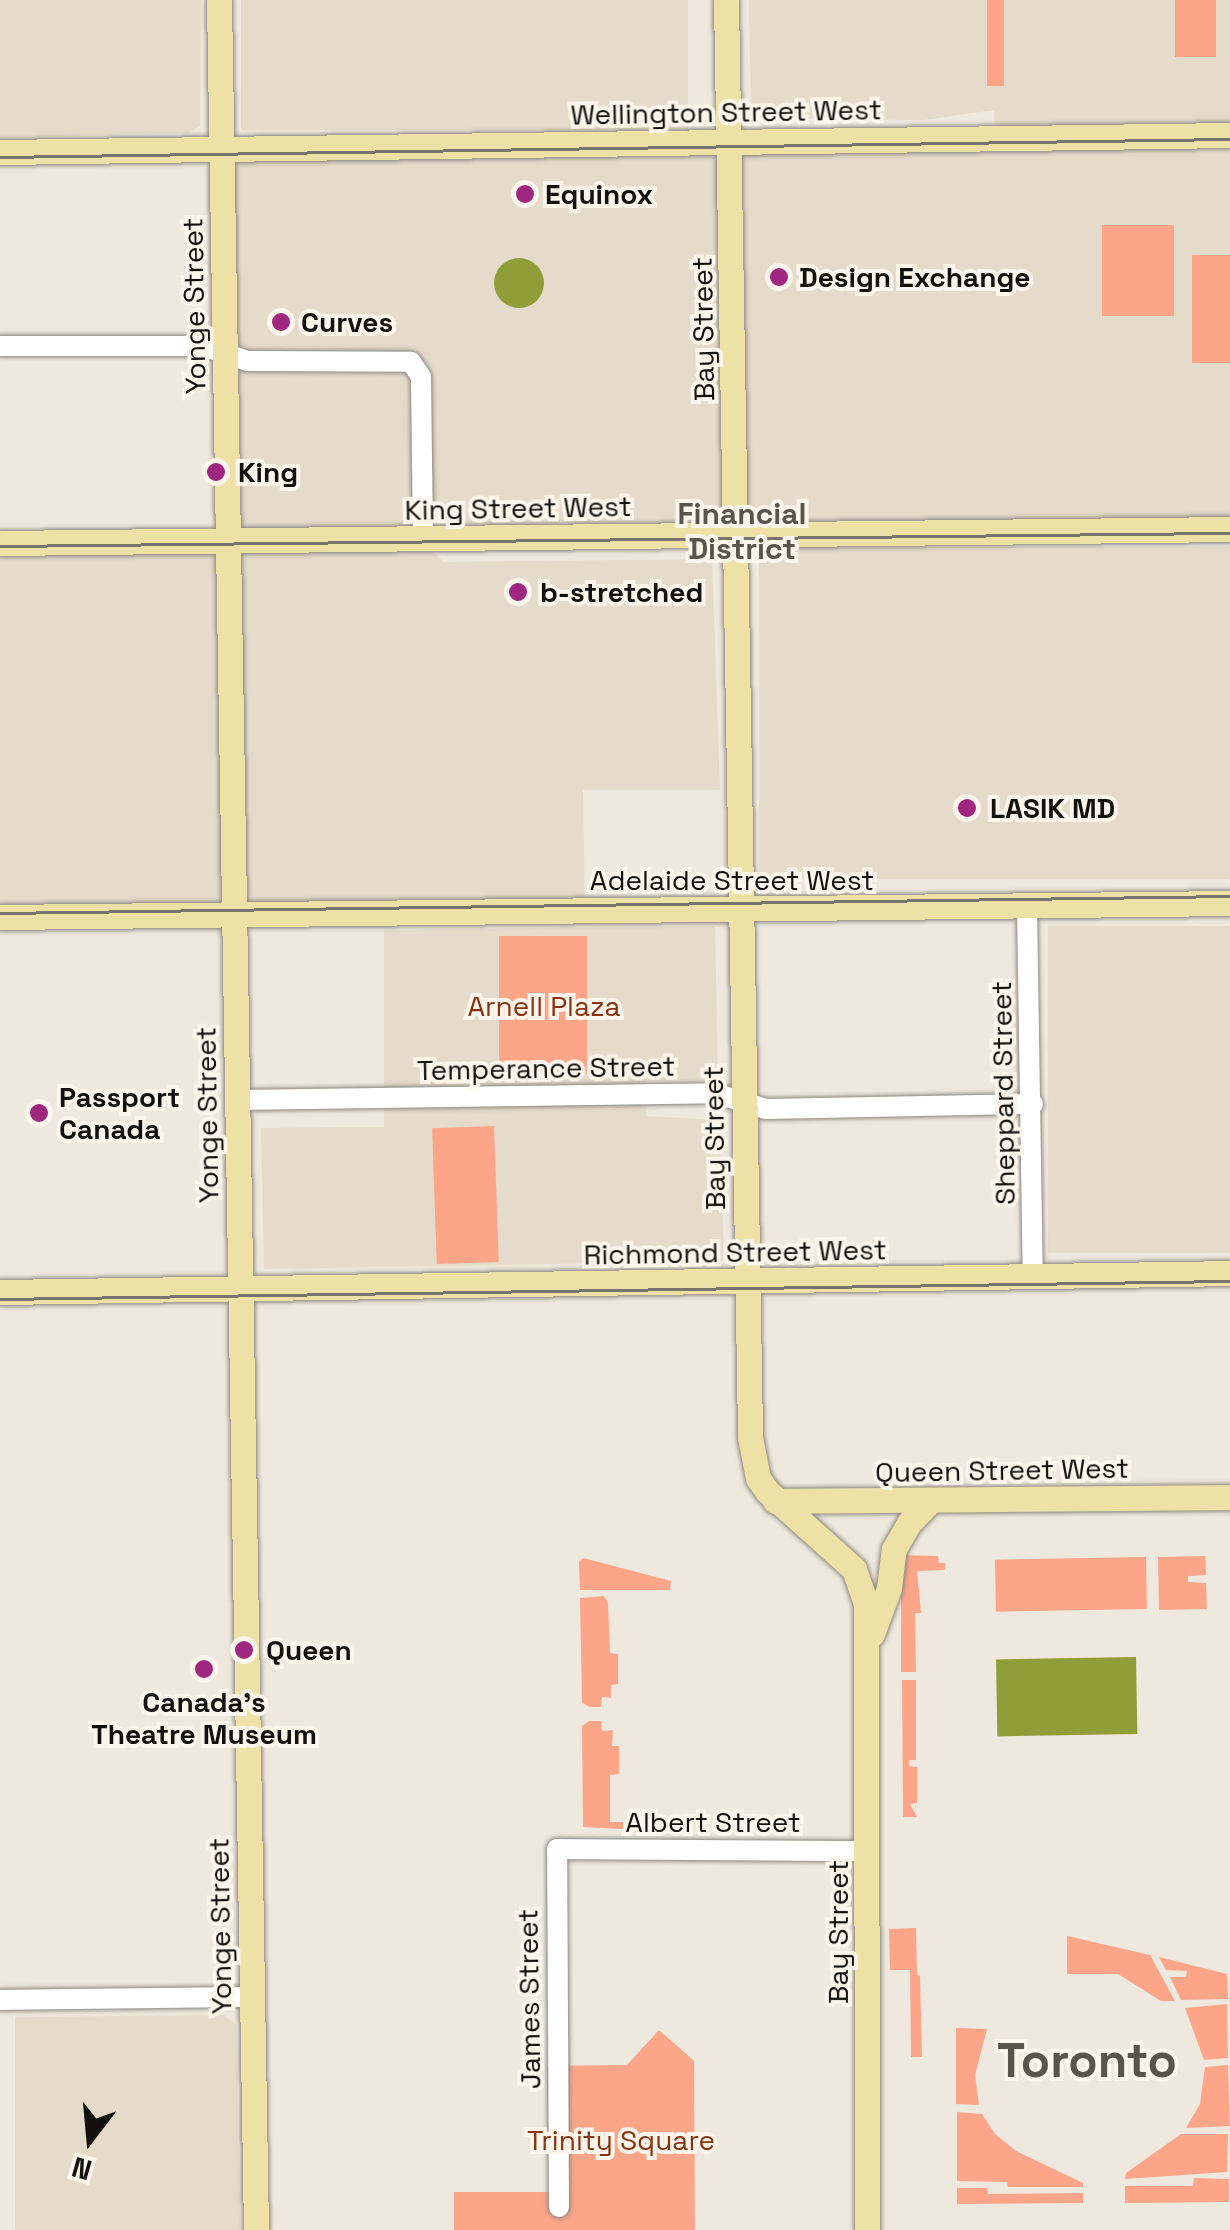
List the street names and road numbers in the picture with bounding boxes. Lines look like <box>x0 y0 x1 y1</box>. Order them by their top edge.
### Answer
street label: Wellington Street West <box>570 92 882 132</box>
street label: Yonge Street <box>176 217 212 395</box>
street label: Bay Street <box>685 257 721 401</box>
street label: King Street West <box>404 489 632 527</box>
street label: Adelaide Street West <box>590 863 874 897</box>
street label: Sheppard Street <box>984 981 1022 1205</box>
street label: Yonge Street <box>189 1026 225 1204</box>
street label: Temperance Street <box>417 1049 675 1087</box>
street label: Bay Street <box>696 1066 732 1210</box>
street label: Richmond Street West <box>583 1233 887 1271</box>
street label: Queen Street West <box>875 1451 1129 1489</box>
street label: Albert Street <box>625 1805 801 1839</box>
street label: Yonge Street <box>202 1837 238 2015</box>
street label: Bay Street <box>821 1860 855 2004</box>
street label: James Street <box>511 1909 547 2089</box>

